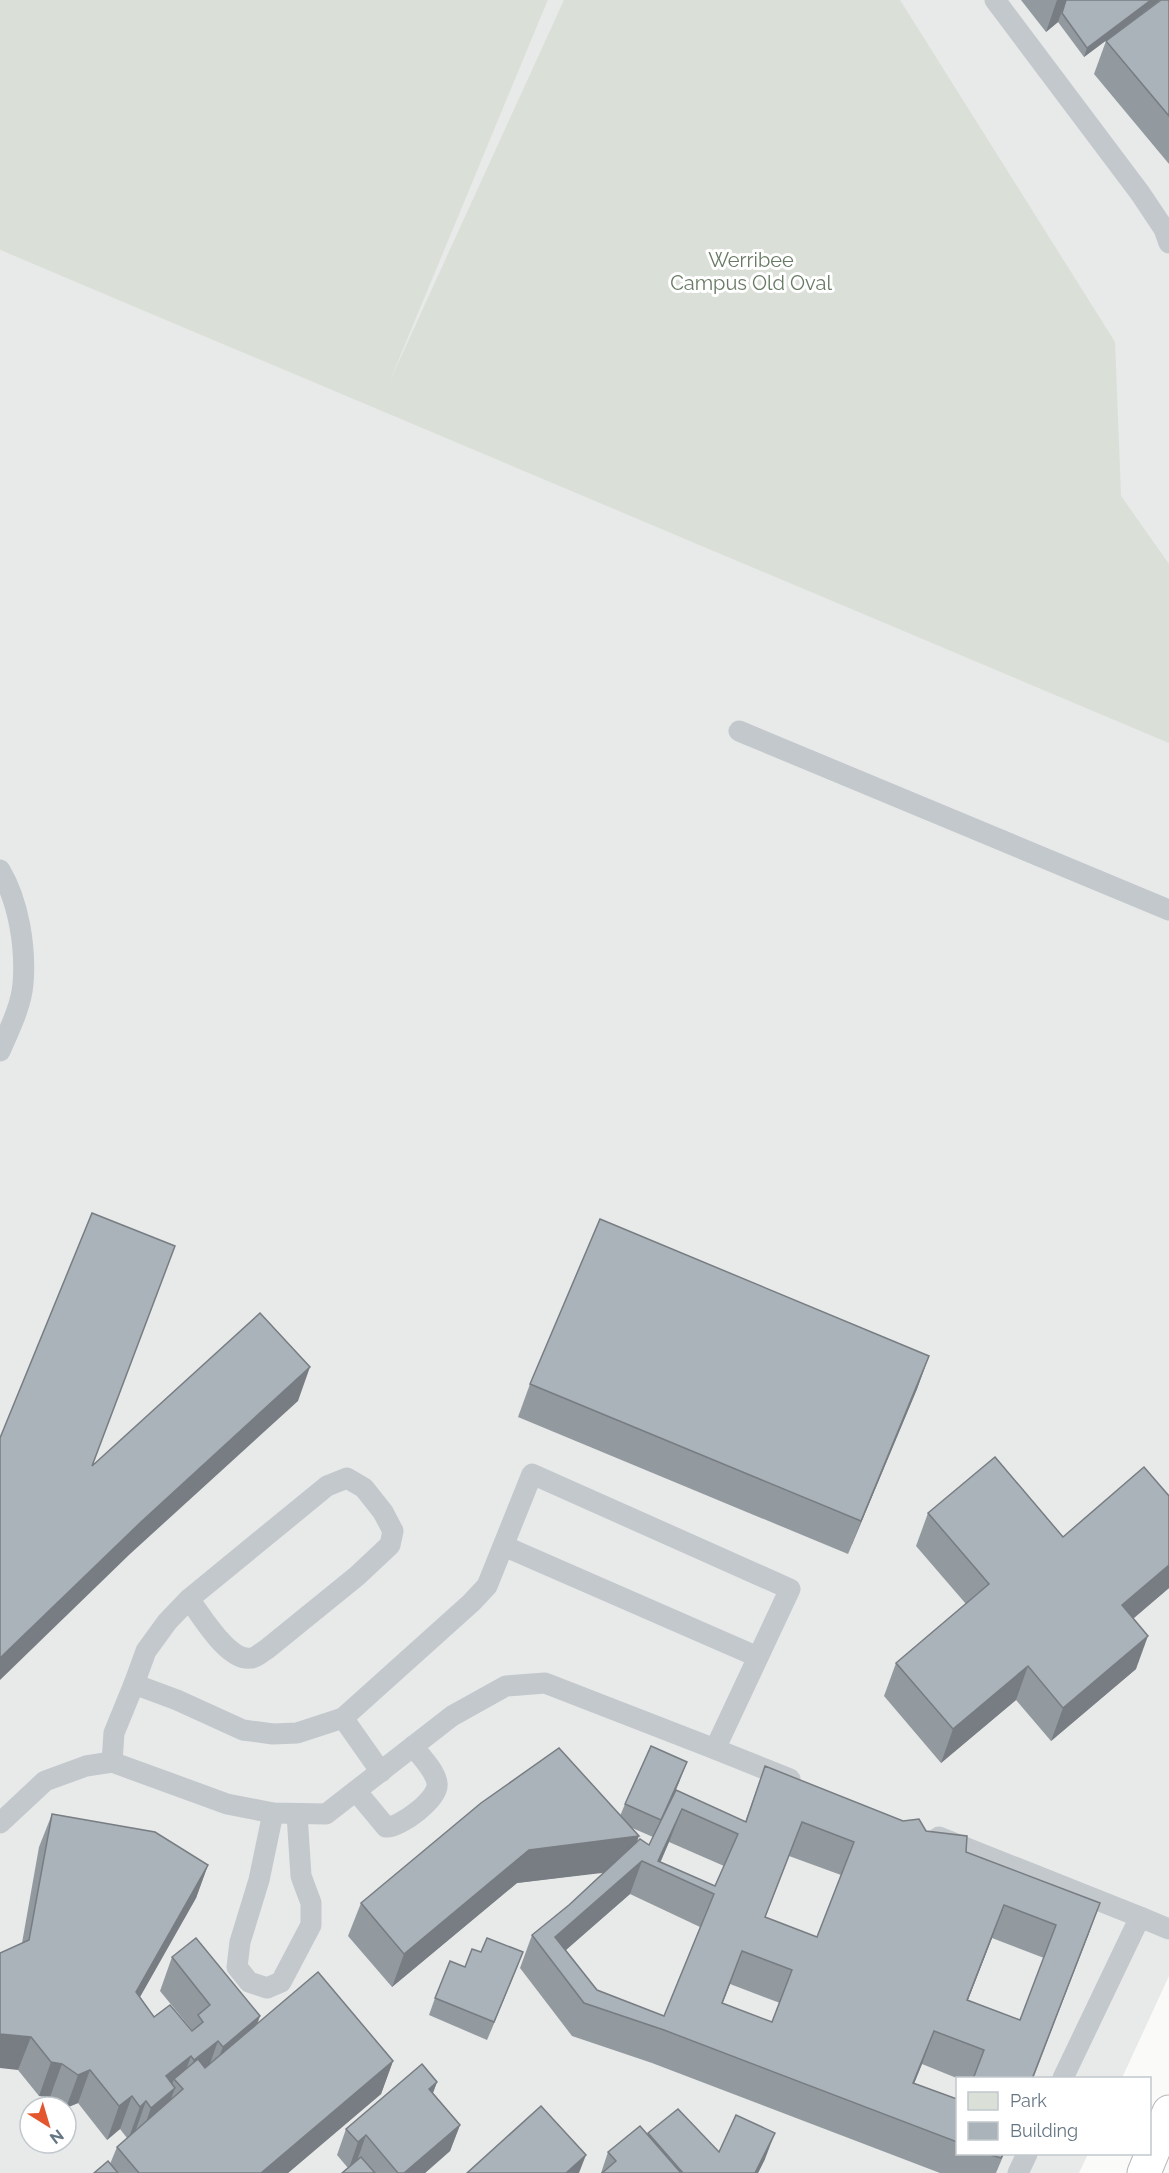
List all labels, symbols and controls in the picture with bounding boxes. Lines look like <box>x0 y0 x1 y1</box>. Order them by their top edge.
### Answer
park label: Werribee Campus Old Oval <box>670 248 832 295</box>
legend <box>956 2077 1151 2155</box>
text: Park <box>1010 2090 1047 2111</box>
north arrow <box>18 2095 78 2155</box>
text: Building <box>1010 2120 1078 2141</box>
text: N <box>46 2125 67 2148</box>

